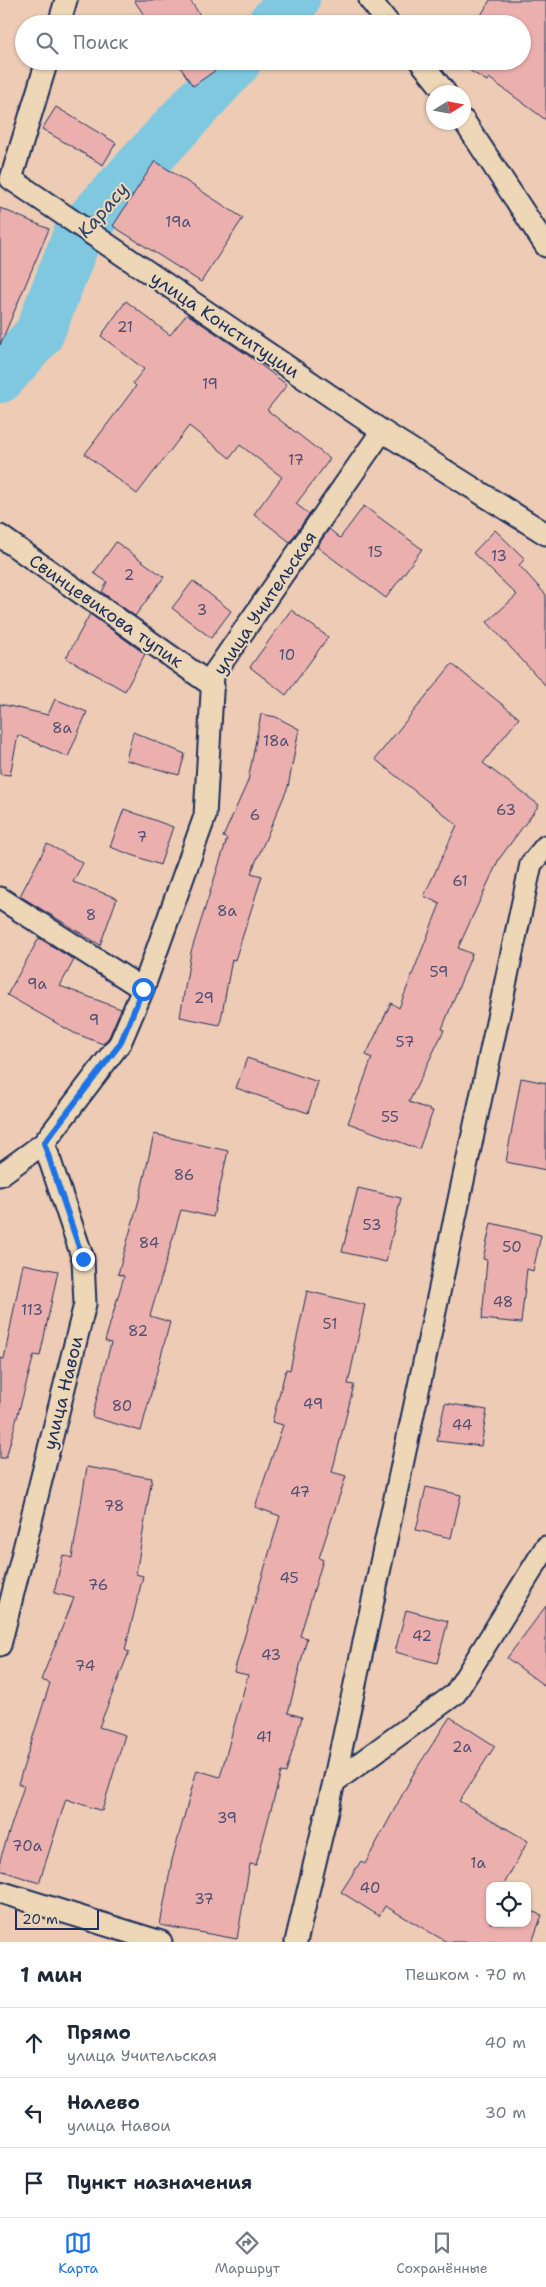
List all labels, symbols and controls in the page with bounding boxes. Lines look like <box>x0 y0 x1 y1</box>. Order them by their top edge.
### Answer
search box <box>15 15 531 70</box>
icon: search <box>33 29 61 57</box>
text: Поиск <box>73 30 128 55</box>
north arrow <box>426 85 471 130</box>
water label: Карасу <box>72 177 134 243</box>
house number: 19а <box>165 212 191 232</box>
street label: улица Конституции <box>146 266 304 384</box>
house number: 21 <box>117 317 133 337</box>
house number: 19 <box>202 374 218 394</box>
house number: 17 <box>288 450 304 470</box>
street label: улица Учительская <box>208 526 322 680</box>
house number: 15 <box>367 542 383 562</box>
house number: 13 <box>491 546 507 566</box>
street label: Свинцевикова тупик <box>24 549 188 674</box>
house number: 2 <box>124 565 134 585</box>
house number: 3 <box>197 600 207 620</box>
house number: 10 <box>279 645 295 665</box>
house number: 8а <box>52 718 73 738</box>
house number: 18а <box>263 731 290 751</box>
house number: 63 <box>496 800 516 820</box>
house number: 6 <box>250 805 260 825</box>
house number: 7 <box>137 827 147 847</box>
house number: 61 <box>452 871 468 891</box>
house number: 8а <box>217 901 238 921</box>
house number: 8 <box>86 905 96 925</box>
house number: 59 <box>430 962 448 982</box>
house number: 9а <box>27 974 48 994</box>
route start <box>132 978 155 1001</box>
house number: 29 <box>194 988 214 1008</box>
house number: 9 <box>89 1010 99 1030</box>
house number: 57 <box>396 1032 414 1052</box>
house number: 55 <box>381 1107 399 1127</box>
house number: 86 <box>174 1165 194 1185</box>
house number: 53 <box>363 1215 382 1235</box>
house number: 84 <box>139 1233 159 1253</box>
house number: 50 <box>502 1237 522 1257</box>
route end <box>72 1248 95 1271</box>
house number: 48 <box>493 1292 513 1312</box>
house number: 113 <box>21 1300 43 1320</box>
house number: 51 <box>323 1314 337 1334</box>
house number: 82 <box>128 1321 148 1341</box>
street label: улица Навои <box>37 1333 89 1453</box>
house number: 49 <box>303 1394 323 1414</box>
house number: 80 <box>112 1396 132 1416</box>
house number: 44 <box>452 1415 472 1435</box>
house number: 47 <box>290 1482 310 1502</box>
house number: 78 <box>104 1496 124 1516</box>
house number: 45 <box>279 1568 299 1588</box>
house number: 76 <box>88 1575 108 1595</box>
house number: 42 <box>412 1626 432 1646</box>
house number: 43 <box>261 1645 281 1665</box>
house number: 74 <box>75 1656 95 1676</box>
house number: 41 <box>256 1727 272 1747</box>
house number: 2а <box>452 1737 473 1757</box>
house number: 39 <box>217 1808 237 1828</box>
house number: 70а <box>12 1836 43 1856</box>
house number: 1а <box>470 1853 486 1873</box>
house number: 40 <box>360 1878 380 1898</box>
map controls <box>486 1882 531 1927</box>
button: locate <box>486 1882 531 1927</box>
house number: 37 <box>194 1889 214 1909</box>
scale bar <box>15 1907 99 1930</box>
text: 20 m <box>22 1910 58 1928</box>
text: 1 мин <box>20 1961 82 1989</box>
text: Пешком · 70 m <box>405 1964 526 1985</box>
text: Прямо <box>67 2020 131 2045</box>
icon: ahead <box>20 2029 48 2057</box>
text: 40 m <box>484 2032 526 2053</box>
text: улица Учительская <box>67 2045 217 2066</box>
text: Налево <box>67 2090 140 2115</box>
icon: left <box>20 2099 48 2127</box>
text: 30 m <box>485 2102 526 2123</box>
text: улица Навои <box>67 2115 171 2136</box>
icon: arrive <box>20 2169 48 2197</box>
text: Пункт назначения <box>67 2170 252 2195</box>
tab: Карта <box>58 2229 98 2277</box>
tab: Маршрут <box>215 2229 280 2277</box>
tab: Сохранённые <box>396 2229 488 2277</box>

